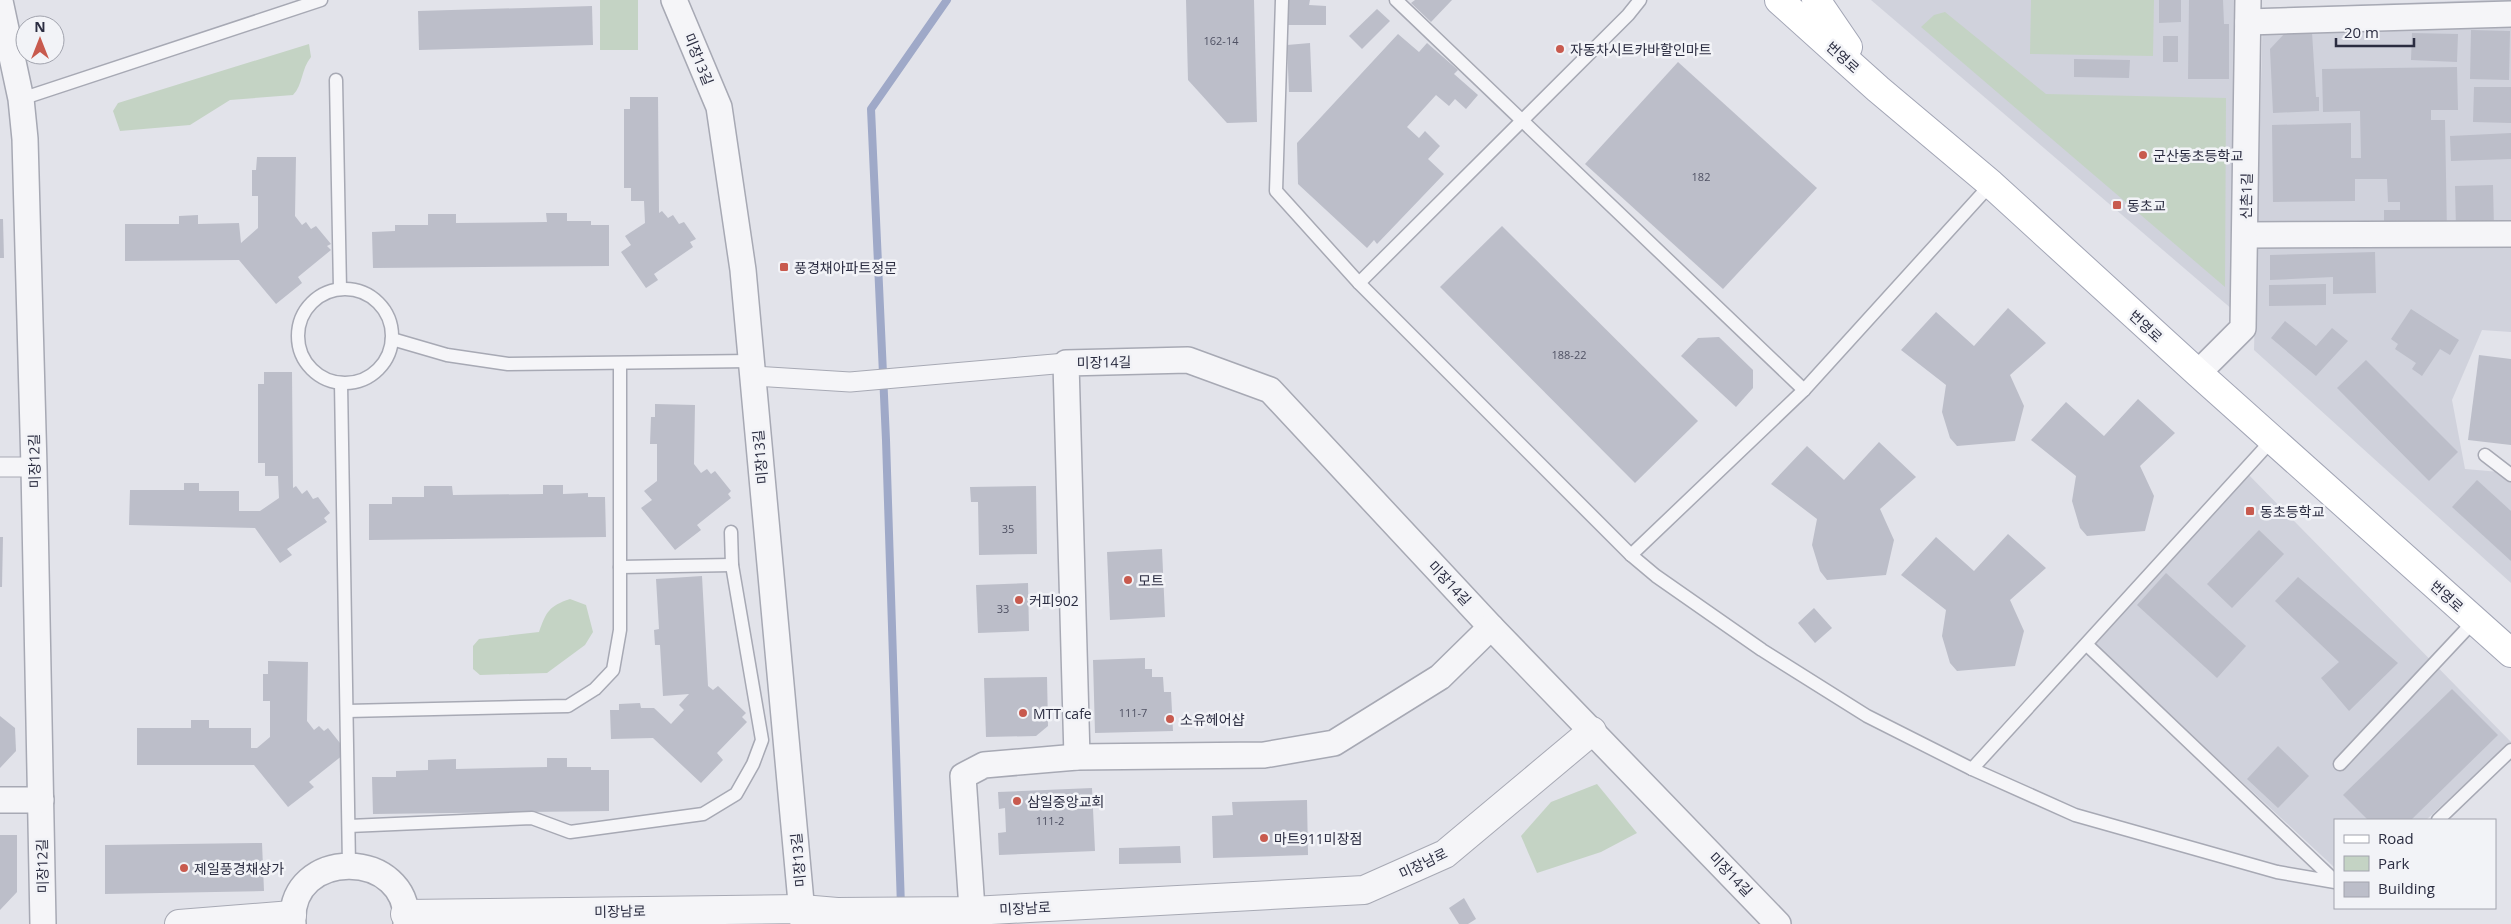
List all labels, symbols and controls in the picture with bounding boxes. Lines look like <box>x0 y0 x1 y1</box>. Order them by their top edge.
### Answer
north arrow <box>15 15 65 65</box>
scale bar <box>2336 15 2414 47</box>
text: N <box>34 17 46 36</box>
text: 20 m <box>2344 22 2379 42</box>
street label: 미장13길 <box>680 30 718 88</box>
house number: 162-14 <box>1204 33 1239 48</box>
street label: 번영로 <box>1822 37 1864 77</box>
place label: 자동차시트카바할인마트 <box>1570 40 1712 59</box>
marker: 자동차시트카바할인마트 <box>1554 43 1566 55</box>
place label: 군산동초등학교 <box>2153 146 2243 165</box>
marker: 군산동초등학교 <box>2137 149 2149 161</box>
house number: 182 <box>1692 169 1710 184</box>
street label: 신촌1길 <box>2236 173 2256 219</box>
place label: 동초교 <box>2127 196 2166 215</box>
marker: 동초교 <box>2111 199 2123 211</box>
place label: 풍경채아파트정문 <box>794 258 897 277</box>
marker: 풍경채아파트정문 <box>778 261 790 273</box>
street label: 번영로 <box>2125 306 2167 346</box>
house number: 188-22 <box>1552 347 1587 362</box>
street label: 미장14길 <box>1077 352 1131 372</box>
street label: 미장13길 <box>748 429 772 485</box>
street label: 미장12길 <box>24 434 44 488</box>
place label: 동초등학교 <box>2260 502 2325 521</box>
marker: 동초등학교 <box>2244 505 2256 517</box>
house number: 35 <box>1002 521 1014 536</box>
street label: 미장14길 <box>1424 557 1476 609</box>
place label: 모트 <box>1138 571 1164 590</box>
marker: 모트 <box>1122 574 1134 586</box>
street label: 번영로 <box>2426 576 2468 616</box>
place label: 커피902 <box>1029 591 1079 610</box>
marker: 커피902 <box>1013 594 1025 606</box>
house number: 33 <box>997 601 1009 616</box>
place label: MTT cafe <box>1033 704 1092 723</box>
house number: 111-7 <box>1119 705 1147 720</box>
marker: MTT cafe <box>1017 707 1029 719</box>
place label: 소유헤어샵 <box>1180 710 1245 729</box>
marker: 소유헤어샵 <box>1164 713 1176 725</box>
place label: 삼일중앙교회 <box>1027 792 1104 811</box>
marker: 삼일중앙교회 <box>1011 795 1023 807</box>
house number: 111-2 <box>1036 813 1064 828</box>
legend <box>2334 819 2496 909</box>
text: Road <box>2378 828 2414 848</box>
place label: 마트911미장점 <box>1274 829 1362 848</box>
street label: 미장13길 <box>786 832 810 888</box>
marker: 마트911미장점 <box>1258 832 1270 844</box>
street label: 미장12길 <box>32 839 52 893</box>
street label: 미장남로 <box>1396 843 1450 883</box>
street label: 미장14길 <box>1705 848 1757 900</box>
text: Park <box>2378 853 2409 873</box>
place label: 제일풍경채상가 <box>194 859 284 878</box>
marker: 제일풍경채상가 <box>178 862 190 874</box>
text: Building <box>2378 878 2435 898</box>
street label: 미장남로 <box>999 897 1051 919</box>
street label: 미장남로 <box>594 901 646 921</box>

